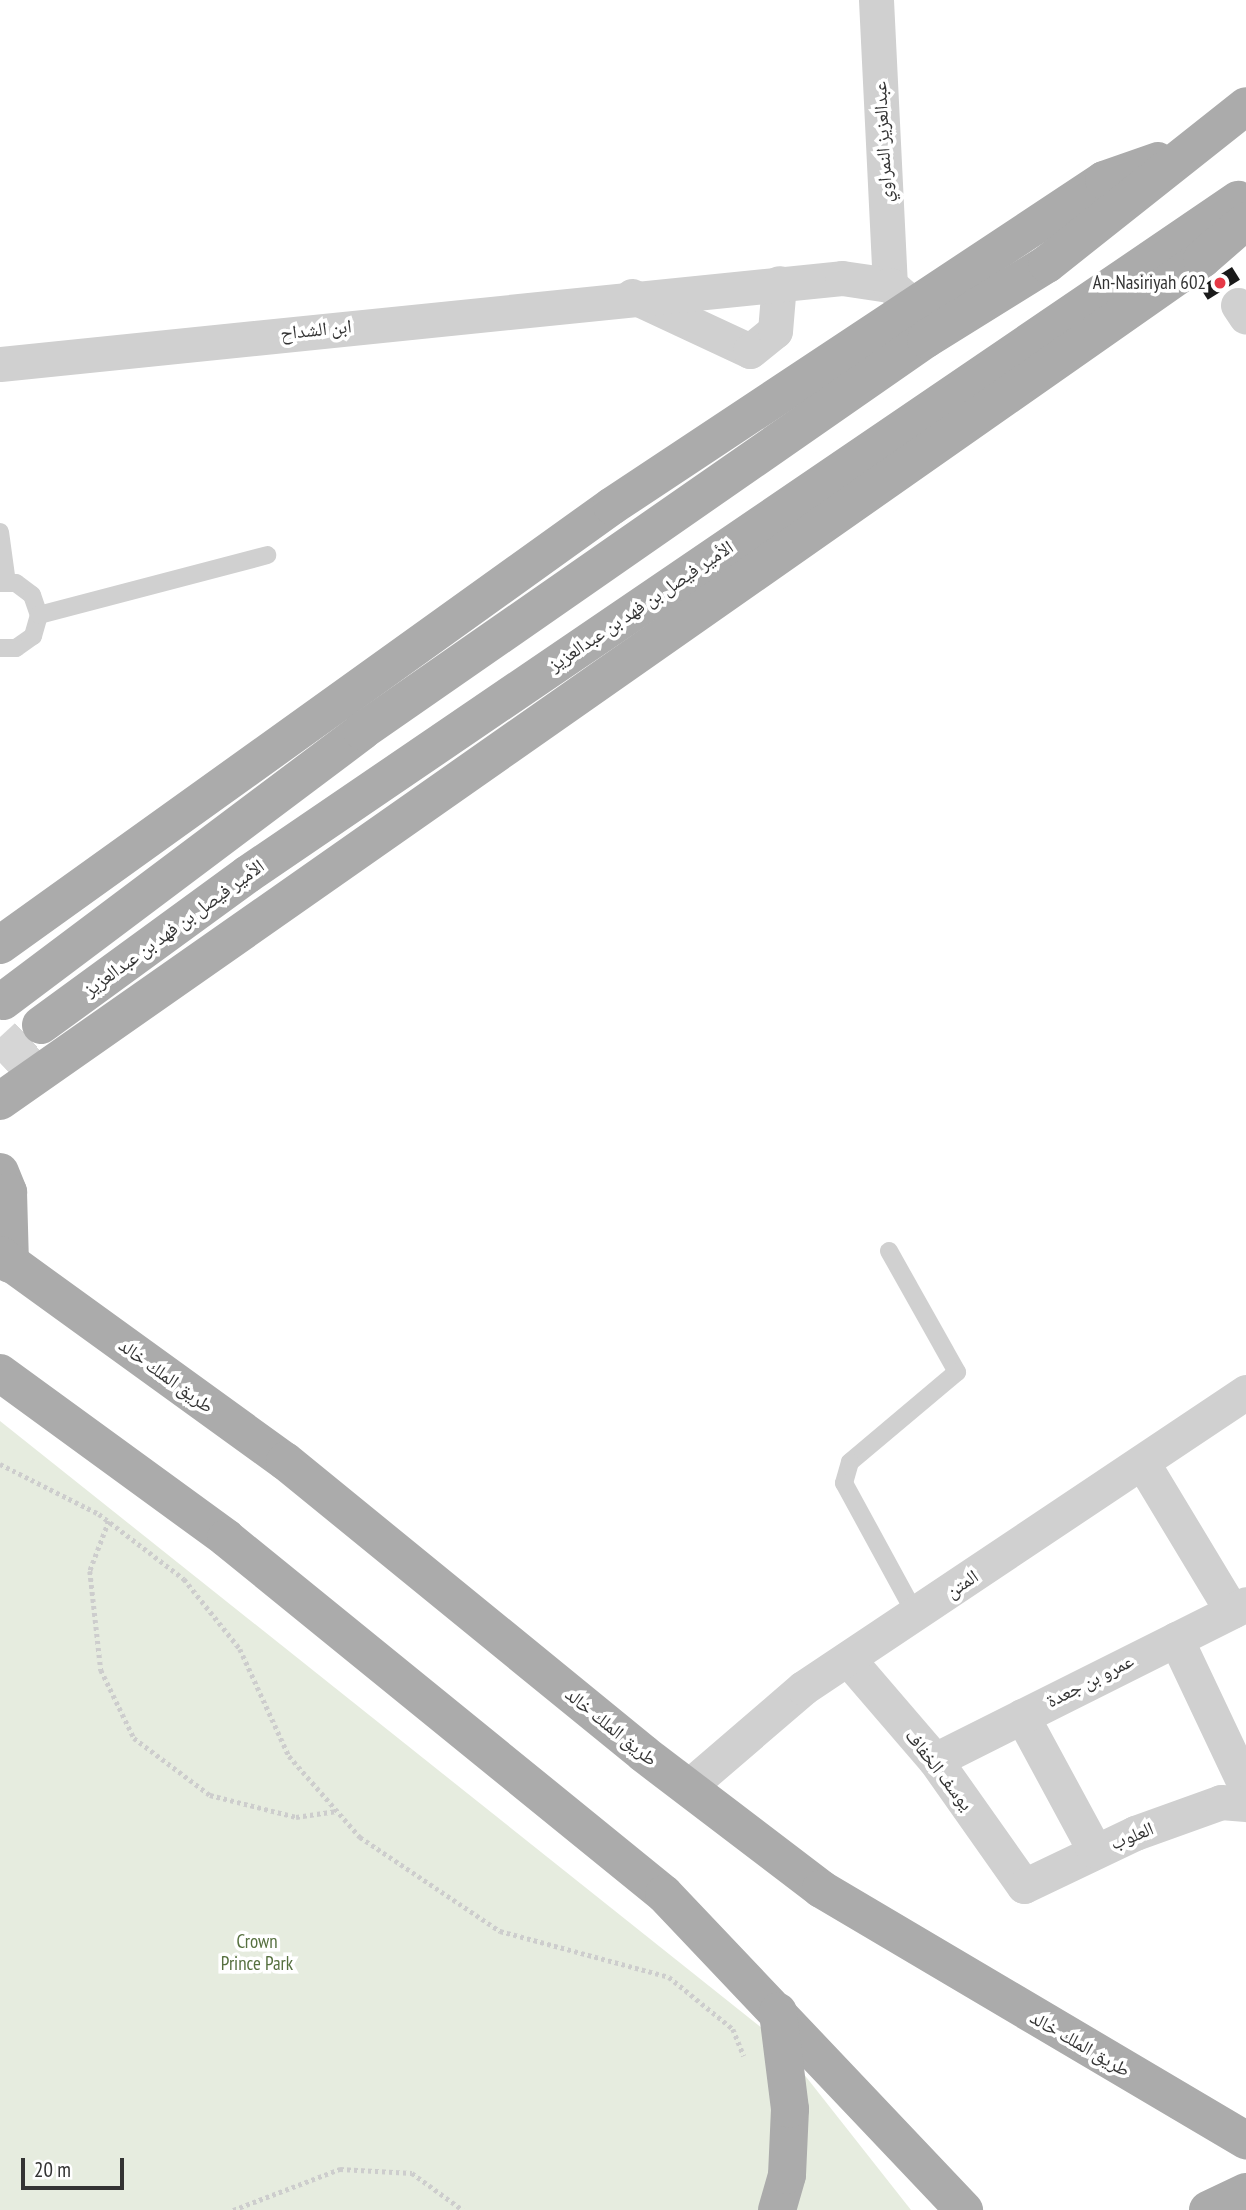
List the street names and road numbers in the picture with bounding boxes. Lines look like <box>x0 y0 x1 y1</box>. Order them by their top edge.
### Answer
street label: عبدالعزيز النمراوي <box>868 81 898 203</box>
street label: ابن الشداح <box>279 315 353 345</box>
street label: الأمير فيصل بن فهد بن عبدالعزيز <box>544 536 738 676</box>
street label: الأمير فيصل بن فهد بن عبدالعزيز <box>79 855 269 1001</box>
street label: طريق الملك خالد <box>114 1334 218 1418</box>
street label: المتن <box>941 1565 983 1603</box>
street label: عمرو بن جعدة <box>1042 1649 1138 1713</box>
street label: طريق الملك خالد <box>560 1683 662 1771</box>
street label: يوسف الخفاف <box>900 1725 978 1815</box>
street label: العلوب <box>1107 1817 1157 1855</box>
street label: طريق الملك خالد <box>1026 2006 1134 2082</box>

